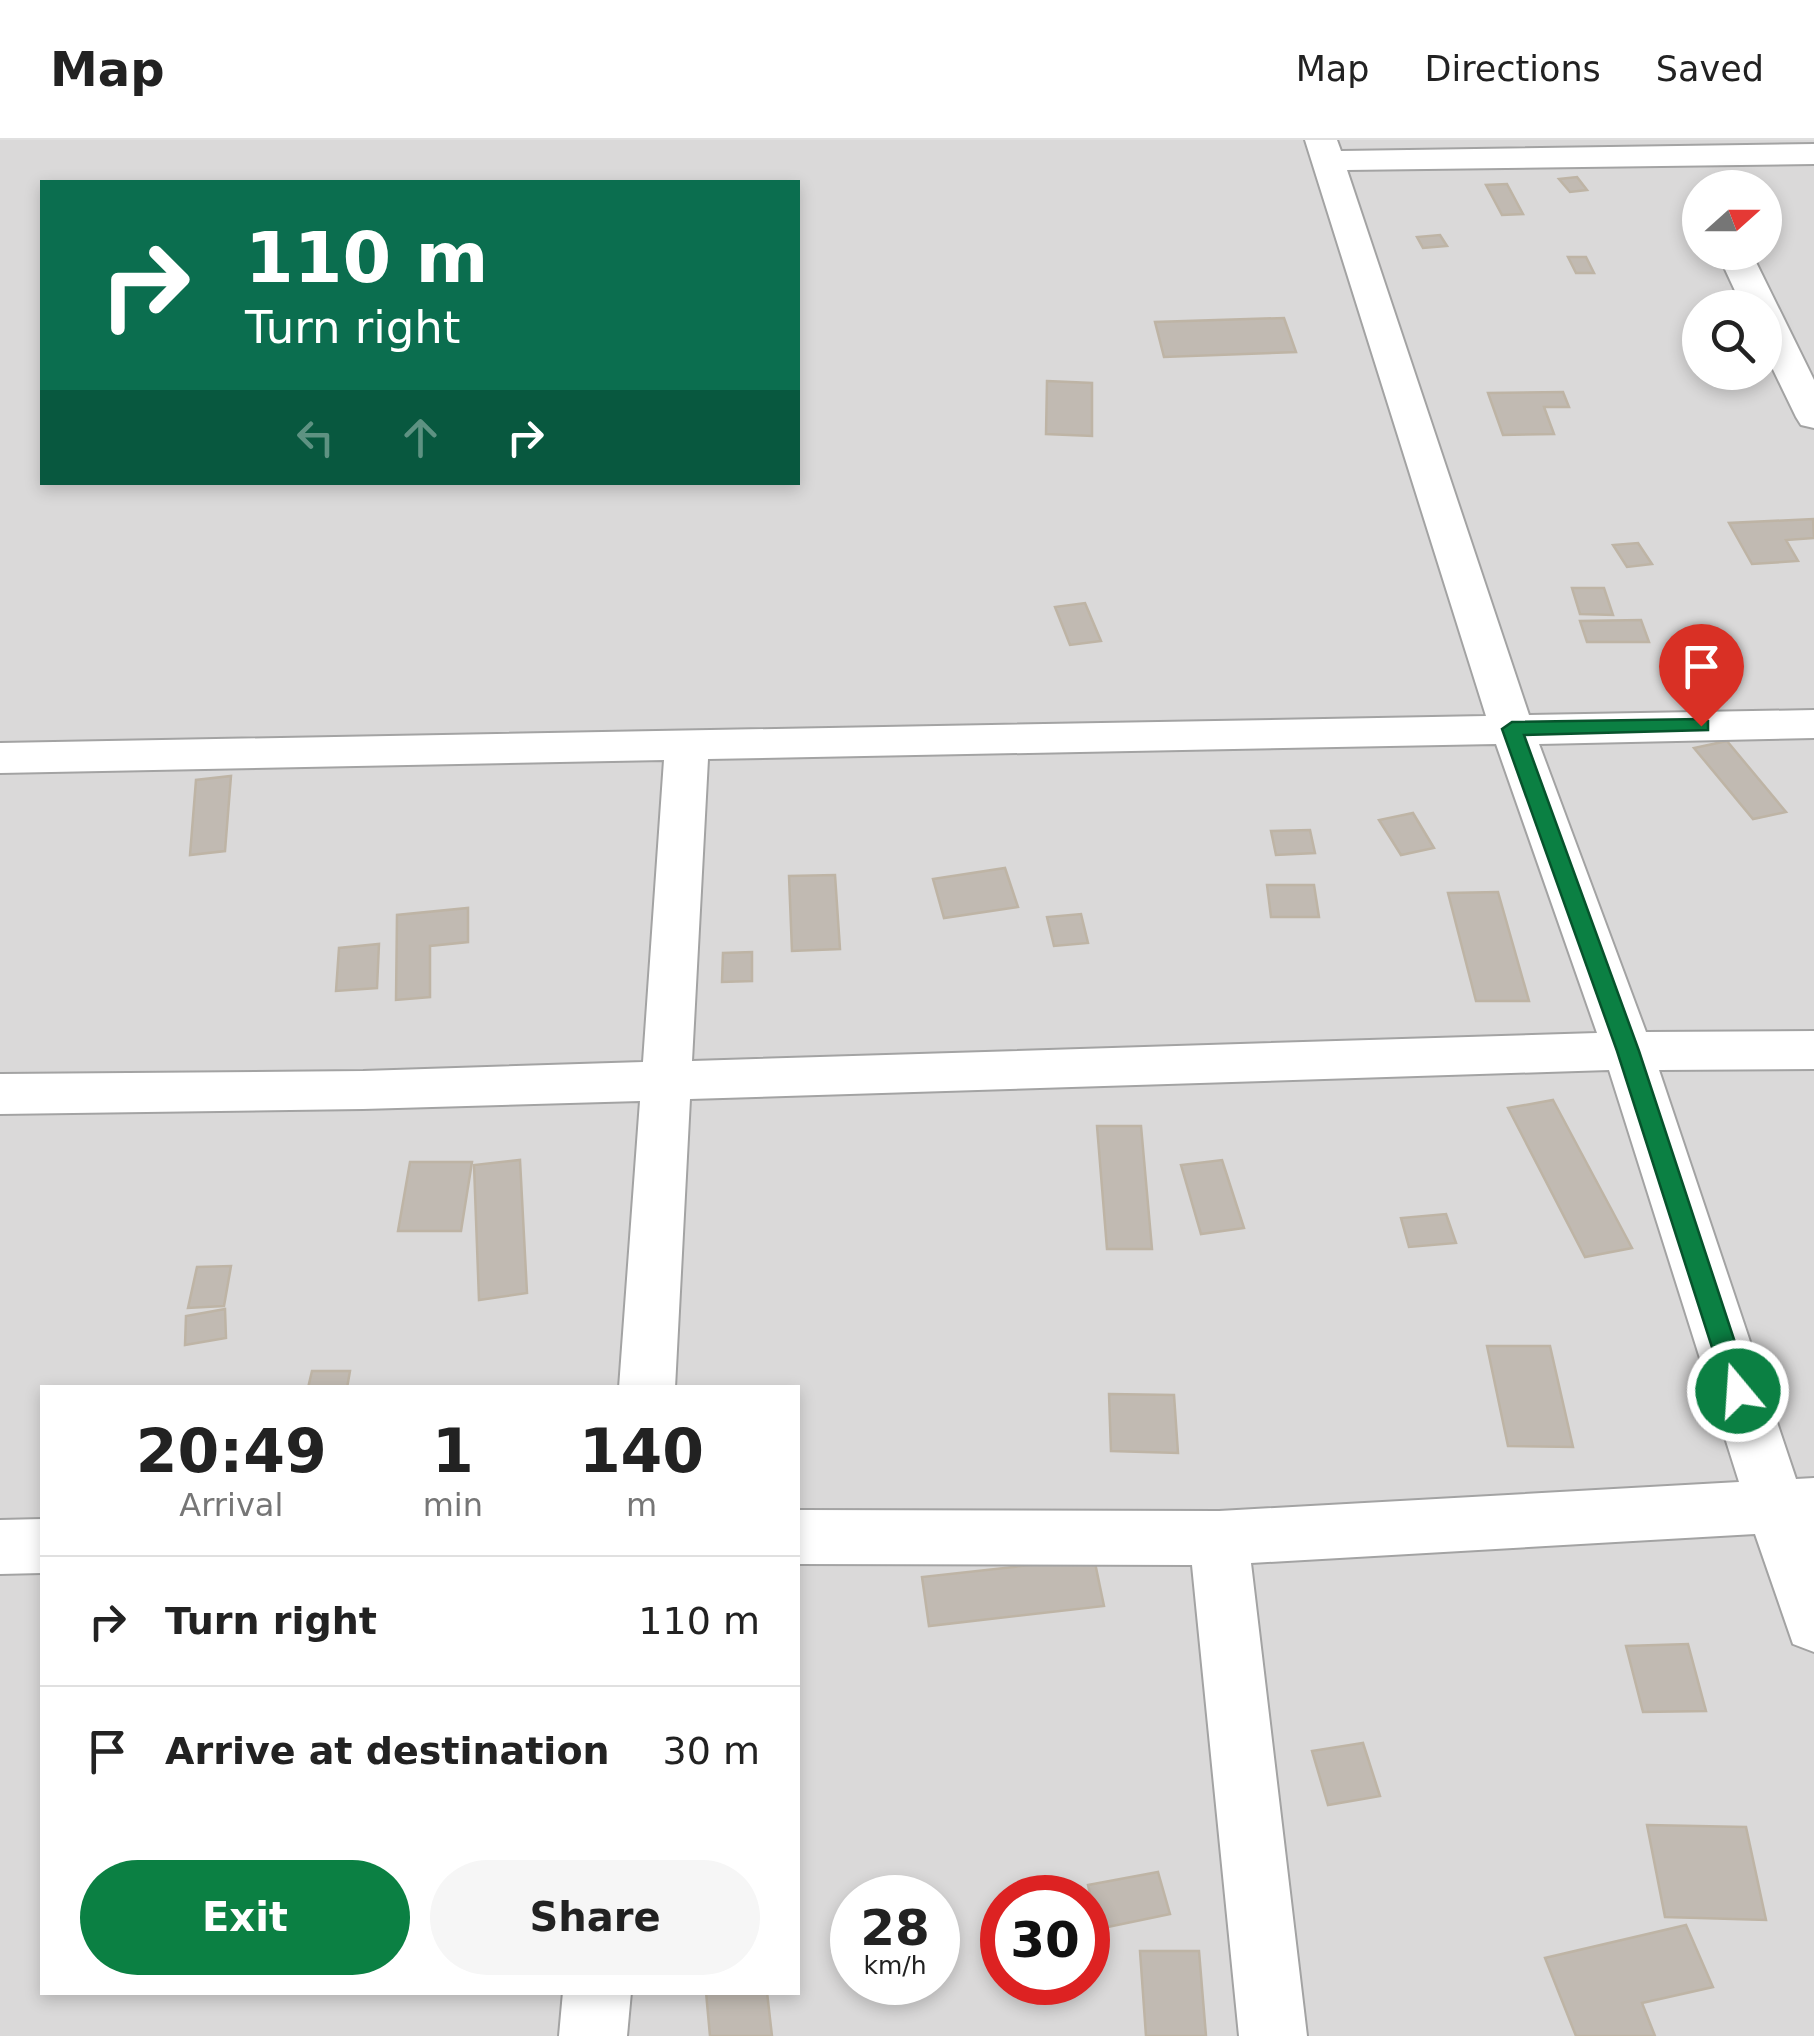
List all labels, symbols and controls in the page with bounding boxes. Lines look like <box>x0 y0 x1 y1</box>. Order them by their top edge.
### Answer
text: Map <box>50 41 165 97</box>
text: Map <box>1296 49 1370 89</box>
text: Directions <box>1425 49 1601 89</box>
text: Saved <box>1656 49 1764 89</box>
north arrow <box>1682 170 1782 270</box>
map controls <box>1682 170 1782 390</box>
text: 110 m <box>245 217 488 299</box>
icon: right <box>80 220 210 350</box>
button: search <box>1682 290 1782 390</box>
text: Turn right <box>245 301 460 354</box>
icon: left <box>288 410 343 465</box>
icon: ahead <box>393 410 448 465</box>
icon: right <box>498 410 553 465</box>
pin <box>1659 624 1744 727</box>
icon: arrive <box>1674 639 1729 694</box>
position arrow <box>1686 1339 1790 1443</box>
text: 20:49 <box>136 1416 327 1486</box>
text: 1 <box>432 1416 474 1486</box>
text: 140 <box>579 1416 704 1486</box>
text: Arrival <box>179 1486 283 1524</box>
text: min <box>423 1486 483 1524</box>
text: m <box>626 1486 657 1524</box>
icon: right <box>80 1594 135 1649</box>
text: Turn right <box>165 1599 377 1643</box>
text: 110 m <box>638 1599 760 1643</box>
icon: arrive <box>80 1724 135 1779</box>
text: Arrive at destination <box>165 1729 610 1773</box>
text: 30 m <box>663 1729 760 1773</box>
button: Exit <box>80 1860 410 1975</box>
button: Share <box>430 1860 760 1975</box>
speed limit sign: 30 <box>980 1875 1110 2005</box>
text: 28 <box>860 1899 930 1957</box>
text: km/h <box>863 1951 927 1980</box>

